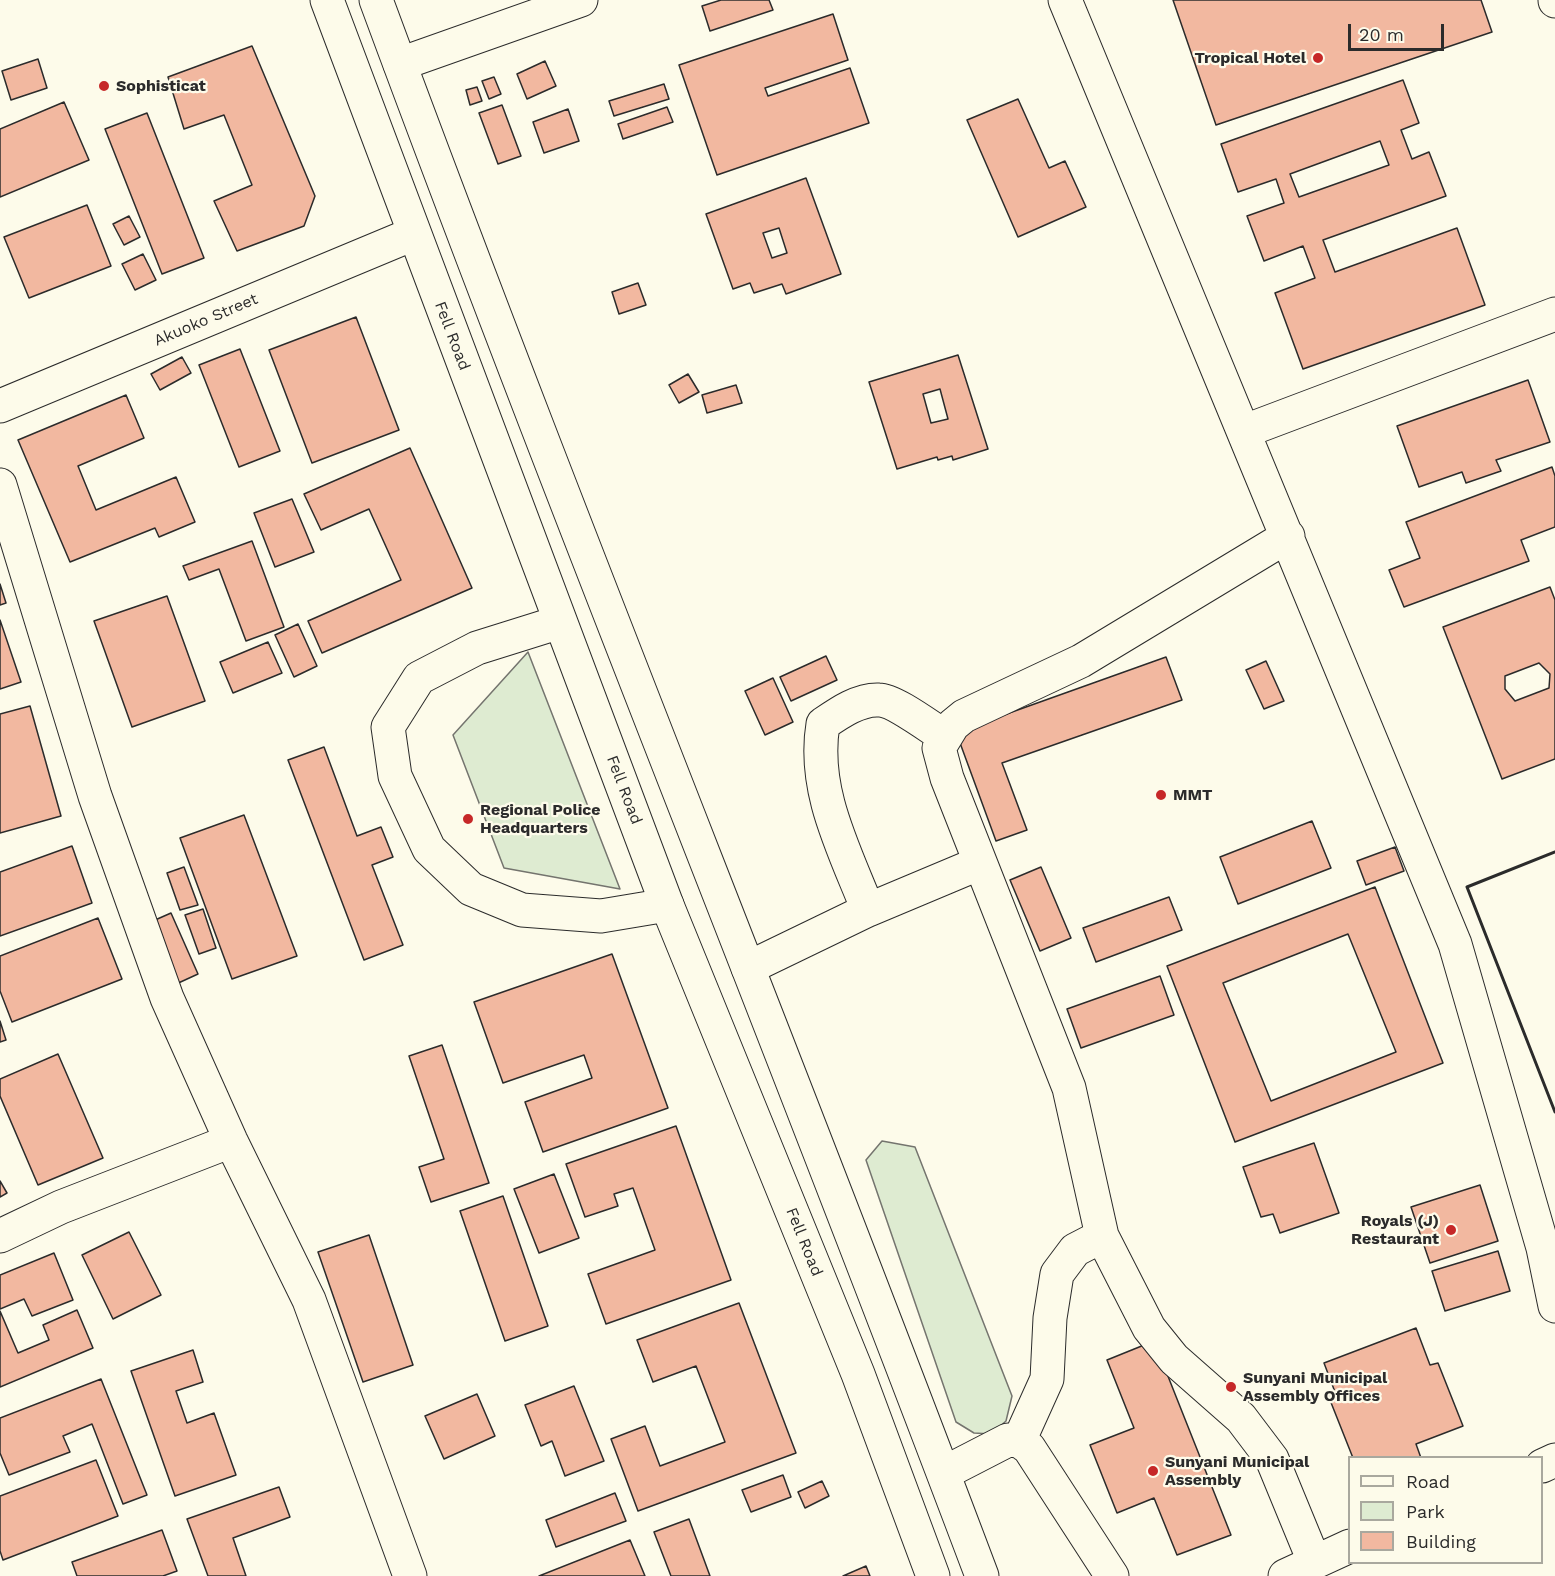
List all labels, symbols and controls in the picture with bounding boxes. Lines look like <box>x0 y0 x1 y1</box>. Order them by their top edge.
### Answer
scale bar <box>1351 12 1447 50</box>
text: 20 m <box>1359 24 1404 45</box>
place label: Tropical Hotel <box>1195 48 1306 68</box>
marker: Tropical Hotel <box>1311 51 1325 65</box>
place label: Sophisticat <box>116 76 206 96</box>
marker: Sophisticat <box>97 79 111 93</box>
street label: Akuoko Street <box>151 289 261 351</box>
street label: Fell Road <box>430 299 474 373</box>
street label: Fell Road <box>602 753 646 827</box>
place label: MMT <box>1173 785 1213 805</box>
marker: MMT <box>1154 788 1168 802</box>
place label: Regional Police Headquarters <box>480 800 601 838</box>
marker: Regional Police Headquarters <box>461 812 475 826</box>
street label: Fell Road <box>782 1205 826 1279</box>
place label: Royals (J) Restaurant <box>1351 1211 1439 1249</box>
marker: Royals (J) Restaurant <box>1444 1223 1458 1237</box>
place label: Sunyani Municipal Assembly Offices <box>1243 1368 1387 1406</box>
marker: Sunyani Municipal Assembly Offices <box>1224 1380 1238 1394</box>
place label: Sunyani Municipal Assembly <box>1165 1452 1309 1490</box>
legend <box>1348 1456 1543 1564</box>
marker: Sunyani Municipal Assembly <box>1146 1464 1160 1478</box>
text: Road <box>1406 1471 1450 1492</box>
text: Park <box>1406 1501 1445 1522</box>
text: Building <box>1406 1531 1476 1552</box>

